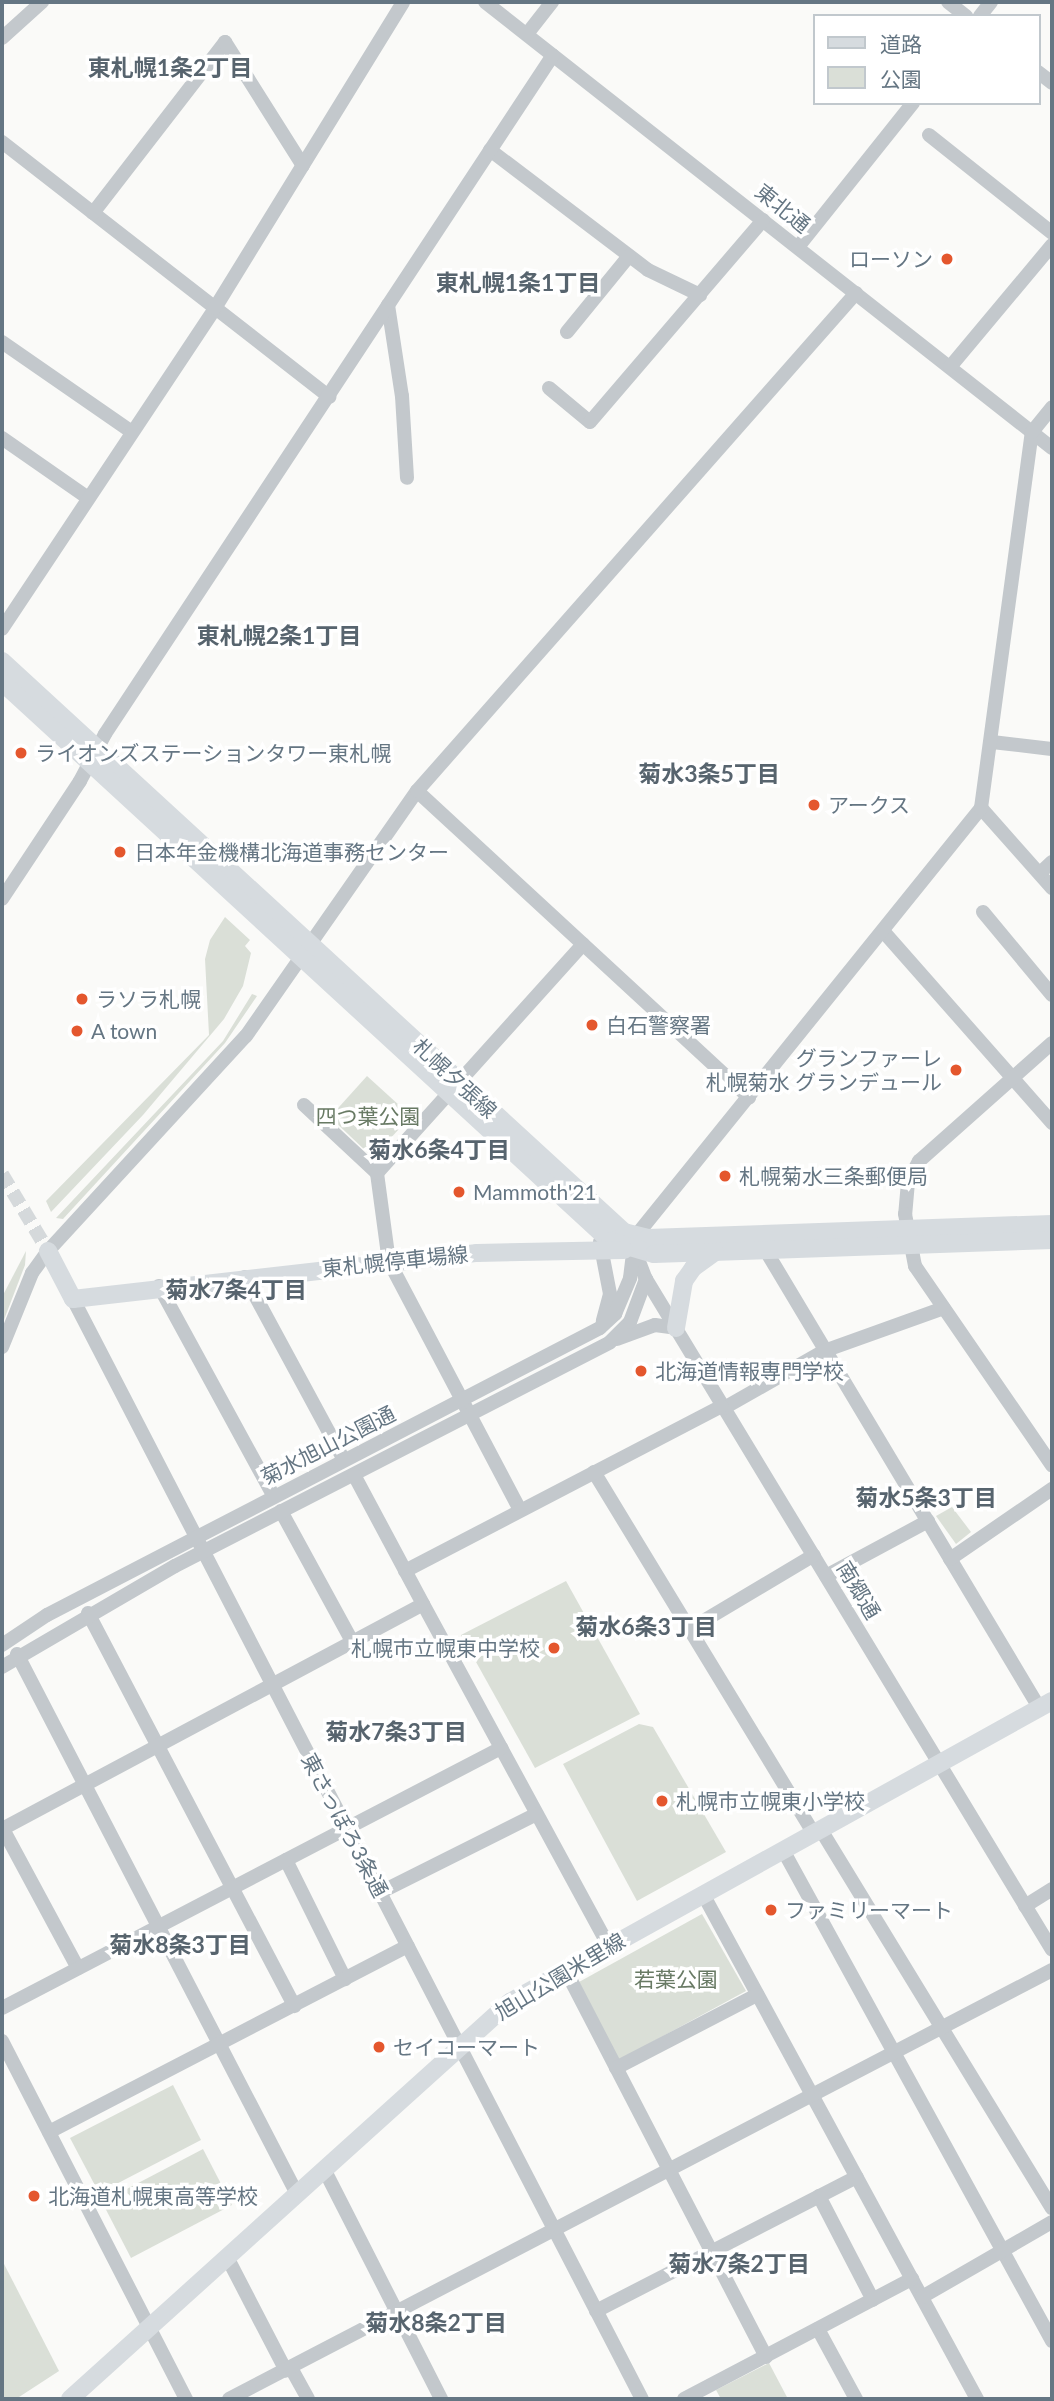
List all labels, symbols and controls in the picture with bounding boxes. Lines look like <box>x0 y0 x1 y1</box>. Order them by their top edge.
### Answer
legend <box>813 14 1040 105</box>
text: 道路 <box>880 31 922 56</box>
district label: 東札幌1条2丁目 <box>88 53 252 81</box>
text: 公園 <box>880 66 922 91</box>
street label: 東北通 <box>751 178 815 238</box>
place label: ローソン <box>849 246 933 272</box>
marker: ローソン <box>939 251 955 267</box>
district label: 東札幌1条1丁目 <box>436 268 600 296</box>
district label: 東札幌2条1丁目 <box>197 621 361 649</box>
place label: ライオンズステーションタワー東札幌 <box>35 740 392 766</box>
marker: ライオンズステーションタワー東札幌 <box>13 745 29 761</box>
district label: 菊水3条5丁目 <box>638 759 780 787</box>
place label: アークス <box>828 792 911 818</box>
marker: アークス <box>806 797 822 813</box>
place label: 日本年金機構北海道事務センター <box>134 839 449 865</box>
marker: 日本年金機構北海道事務センター <box>112 844 128 860</box>
place label: ラソラ札幌 <box>96 986 201 1012</box>
marker: ラソラ札幌 <box>74 991 90 1007</box>
place label: 白石警察署 <box>606 1012 711 1038</box>
marker: 白石警察署 <box>584 1017 600 1033</box>
place label: A town <box>91 1018 158 1044</box>
marker: A town <box>69 1023 85 1039</box>
street label: 札幌夕張線 <box>408 1033 502 1123</box>
place label: グランファーレ 札幌菊水 グランデュール <box>706 1045 942 1095</box>
marker: グランファーレ 札幌菊水 グランデュール <box>948 1062 964 1078</box>
park label: 四つ葉公園 <box>316 1103 420 1129</box>
district label: 菊水6条4丁目 <box>368 1135 510 1163</box>
place label: 札幌菊水三条郵便局 <box>739 1163 928 1189</box>
marker: 札幌菊水三条郵便局 <box>717 1168 733 1184</box>
place label: Mammoth'21 <box>473 1179 597 1205</box>
marker: Mammoth'21 <box>451 1184 467 1200</box>
street label: 東札幌停車場線 <box>321 1241 469 1281</box>
district label: 菊水7条4丁目 <box>165 1275 307 1303</box>
place label: 北海道情報専門学校 <box>655 1358 844 1384</box>
marker: 北海道情報専門学校 <box>633 1363 649 1379</box>
street label: 菊水旭山公園通 <box>257 1400 399 1490</box>
district label: 菊水5条3丁目 <box>855 1483 997 1511</box>
street label: 南郷通 <box>832 1557 886 1623</box>
district label: 菊水6条3丁目 <box>575 1612 717 1640</box>
place label: 札幌市立幌東中学校 <box>351 1635 540 1661</box>
marker: 札幌市立幌東中学校 <box>546 1640 562 1656</box>
district label: 菊水7条3丁目 <box>325 1717 467 1745</box>
street label: 東さっぽろ3条通 <box>297 1749 393 1901</box>
place label: 札幌市立幌東小学校 <box>676 1788 865 1814</box>
marker: 札幌市立幌東小学校 <box>654 1793 670 1809</box>
place label: ファミリーマート <box>785 1897 953 1923</box>
marker: ファミリーマート <box>763 1902 779 1918</box>
street label: 旭山公園米里線 <box>491 1927 629 2025</box>
district label: 菊水8条3丁目 <box>109 1930 251 1958</box>
park label: 若葉公園 <box>634 1966 718 1992</box>
place label: セイコーマート <box>393 2034 540 2060</box>
marker: セイコーマート <box>371 2039 387 2055</box>
place label: 北海道札幌東高等学校 <box>48 2183 258 2209</box>
marker: 北海道札幌東高等学校 <box>26 2188 42 2204</box>
district label: 菊水7条2丁目 <box>668 2249 810 2277</box>
district label: 菊水8条2丁目 <box>365 2308 507 2336</box>

